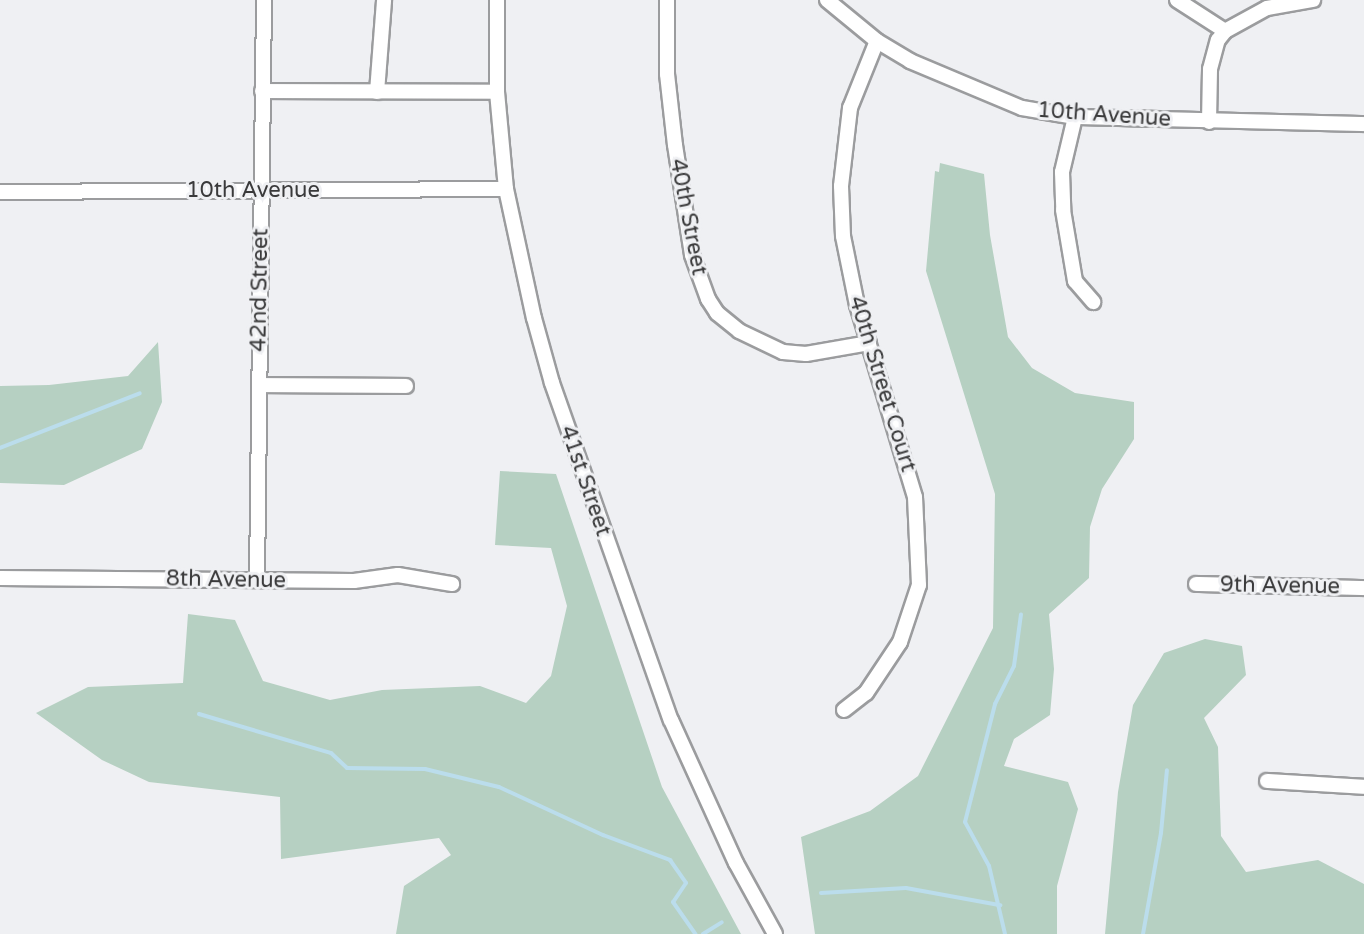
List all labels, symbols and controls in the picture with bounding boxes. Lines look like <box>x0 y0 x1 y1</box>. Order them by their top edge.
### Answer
street label: 10th Avenue <box>1036 97 1172 133</box>
street label: 40th Street <box>664 157 712 277</box>
street label: 10th Avenue <box>186 178 320 204</box>
street label: 42nd Street <box>246 228 274 352</box>
street label: 40th Street Court <box>843 293 921 475</box>
street label: 41st Street <box>554 422 616 540</box>
street label: 8th Avenue <box>166 566 286 594</box>
street label: 9th Avenue <box>1220 572 1340 600</box>

